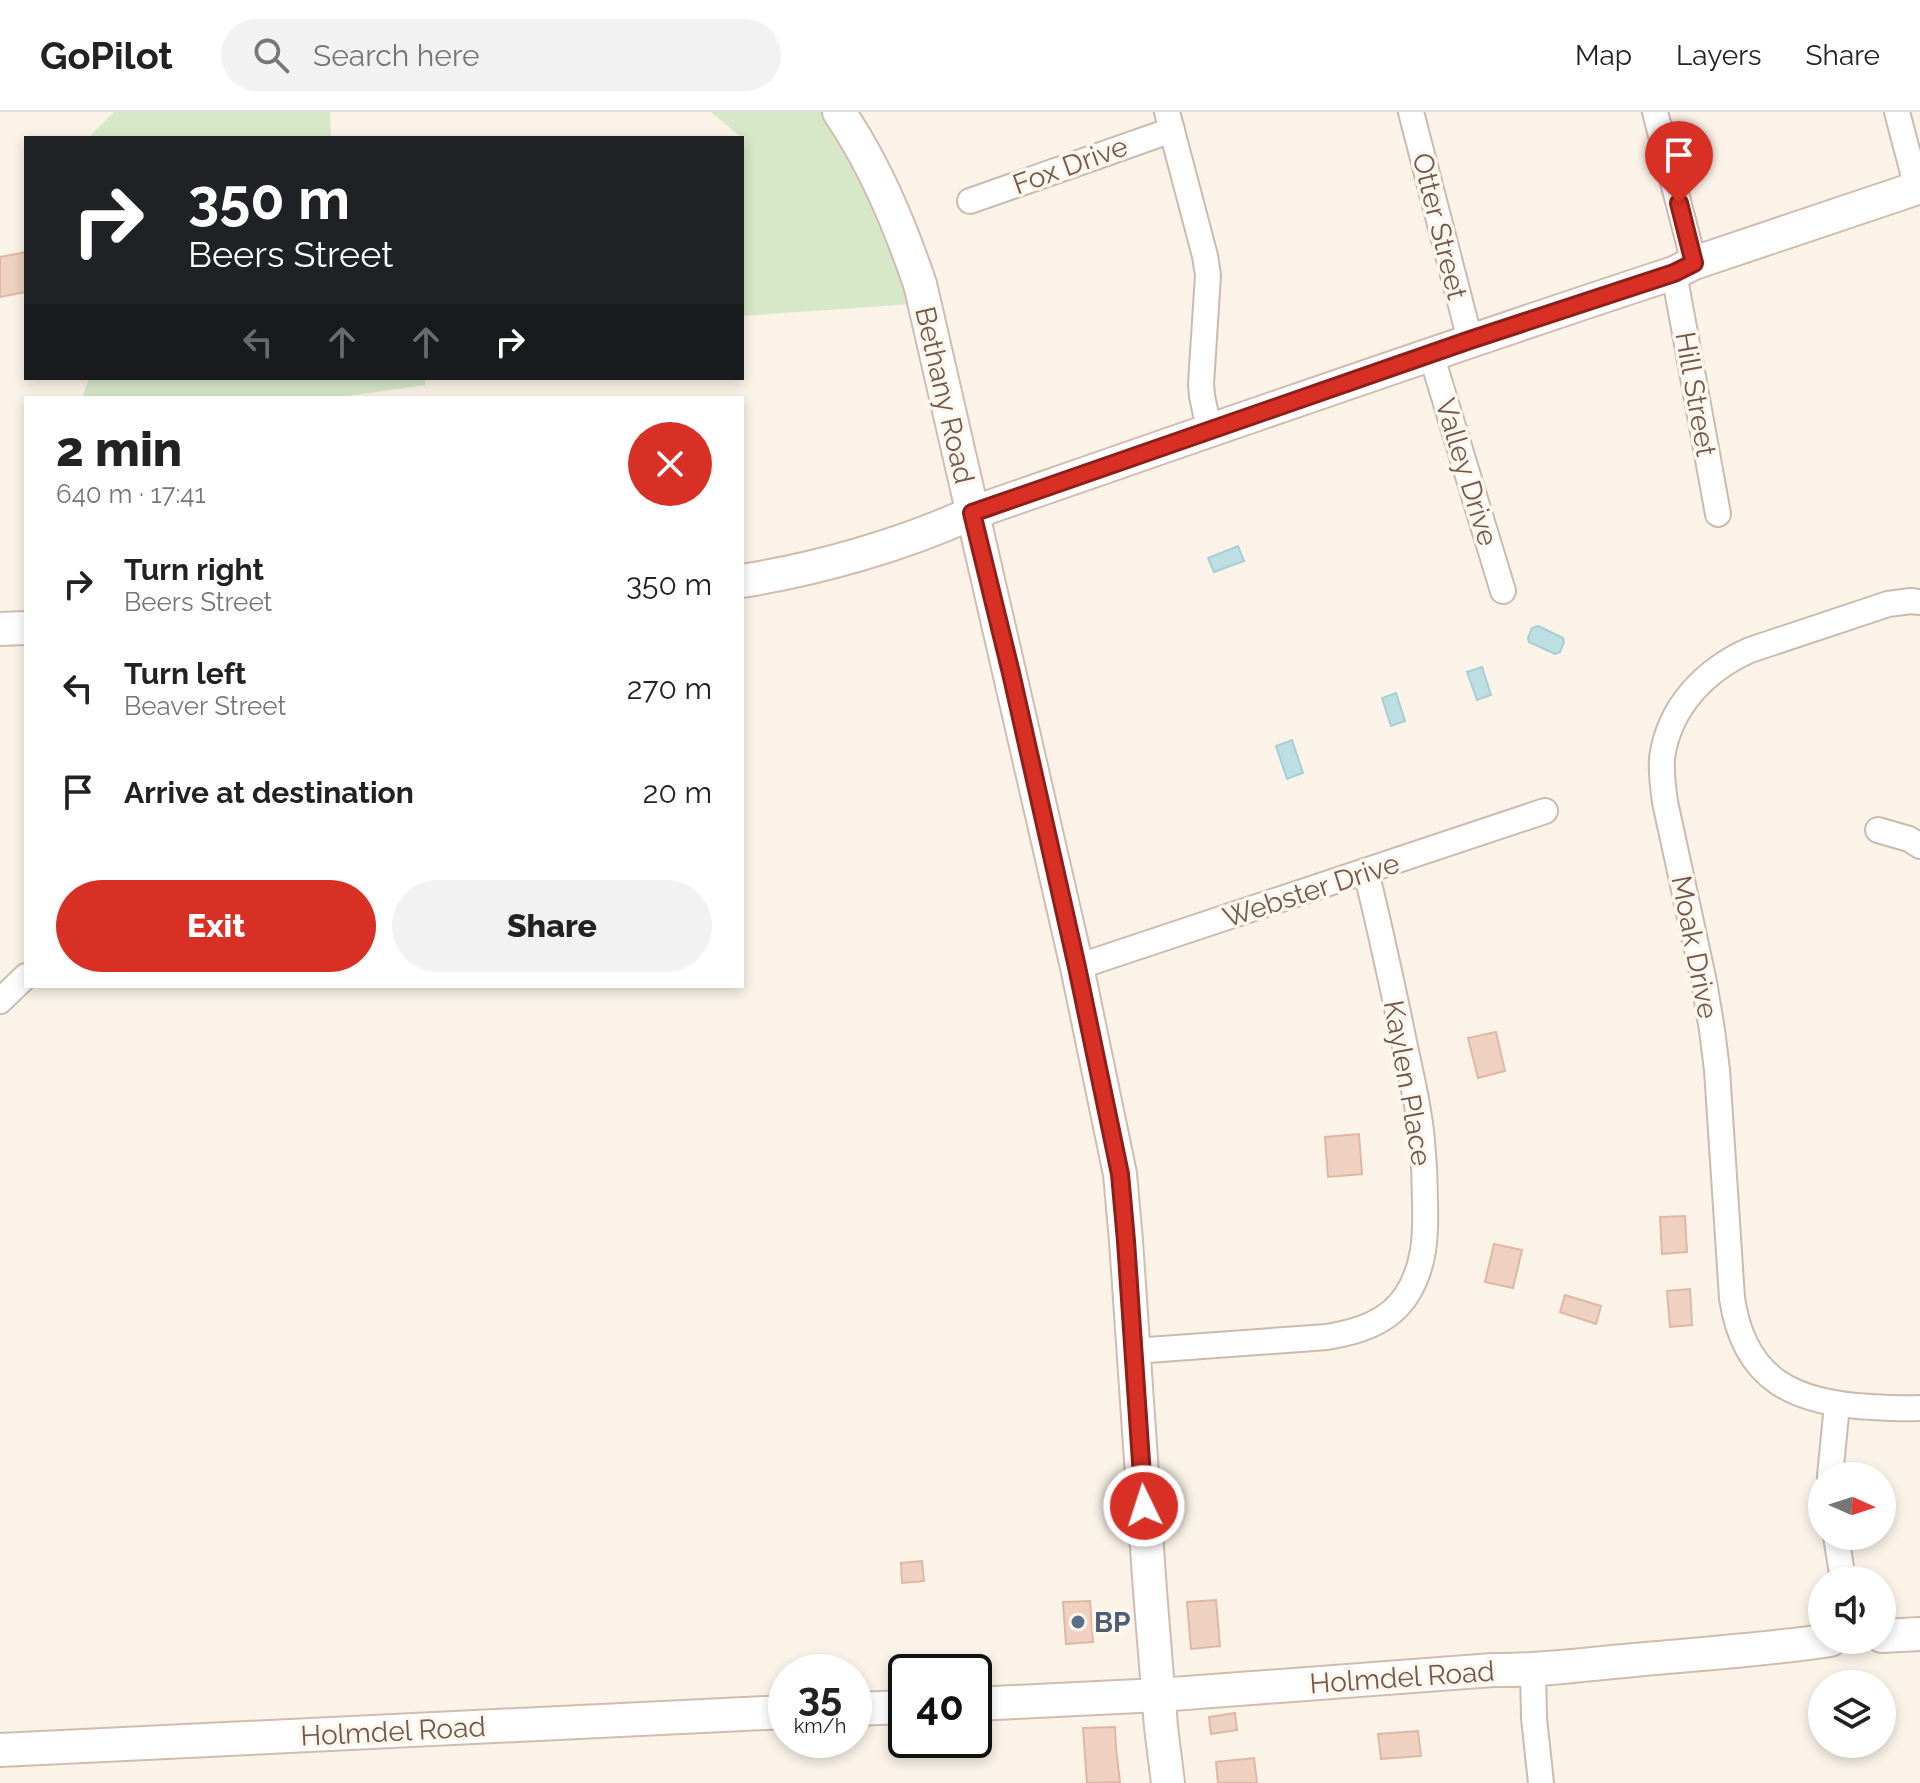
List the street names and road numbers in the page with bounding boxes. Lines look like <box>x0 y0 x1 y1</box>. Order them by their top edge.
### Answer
street label: Fox Drive <box>1008 130 1132 201</box>
street label: Otter Street <box>1405 149 1474 303</box>
street label: Bethany Road <box>908 303 981 487</box>
street label: Hill Street <box>1668 329 1723 460</box>
street label: Valley Drive <box>1428 394 1505 550</box>
street label: Webster Drive <box>1219 846 1403 934</box>
street label: Moak Drive <box>1664 873 1725 1021</box>
street label: Kaylen Place <box>1377 998 1438 1168</box>
street label: Holmdel Road <box>1308 1655 1496 1700</box>
street label: Holmdel Road <box>300 1710 486 1753</box>

